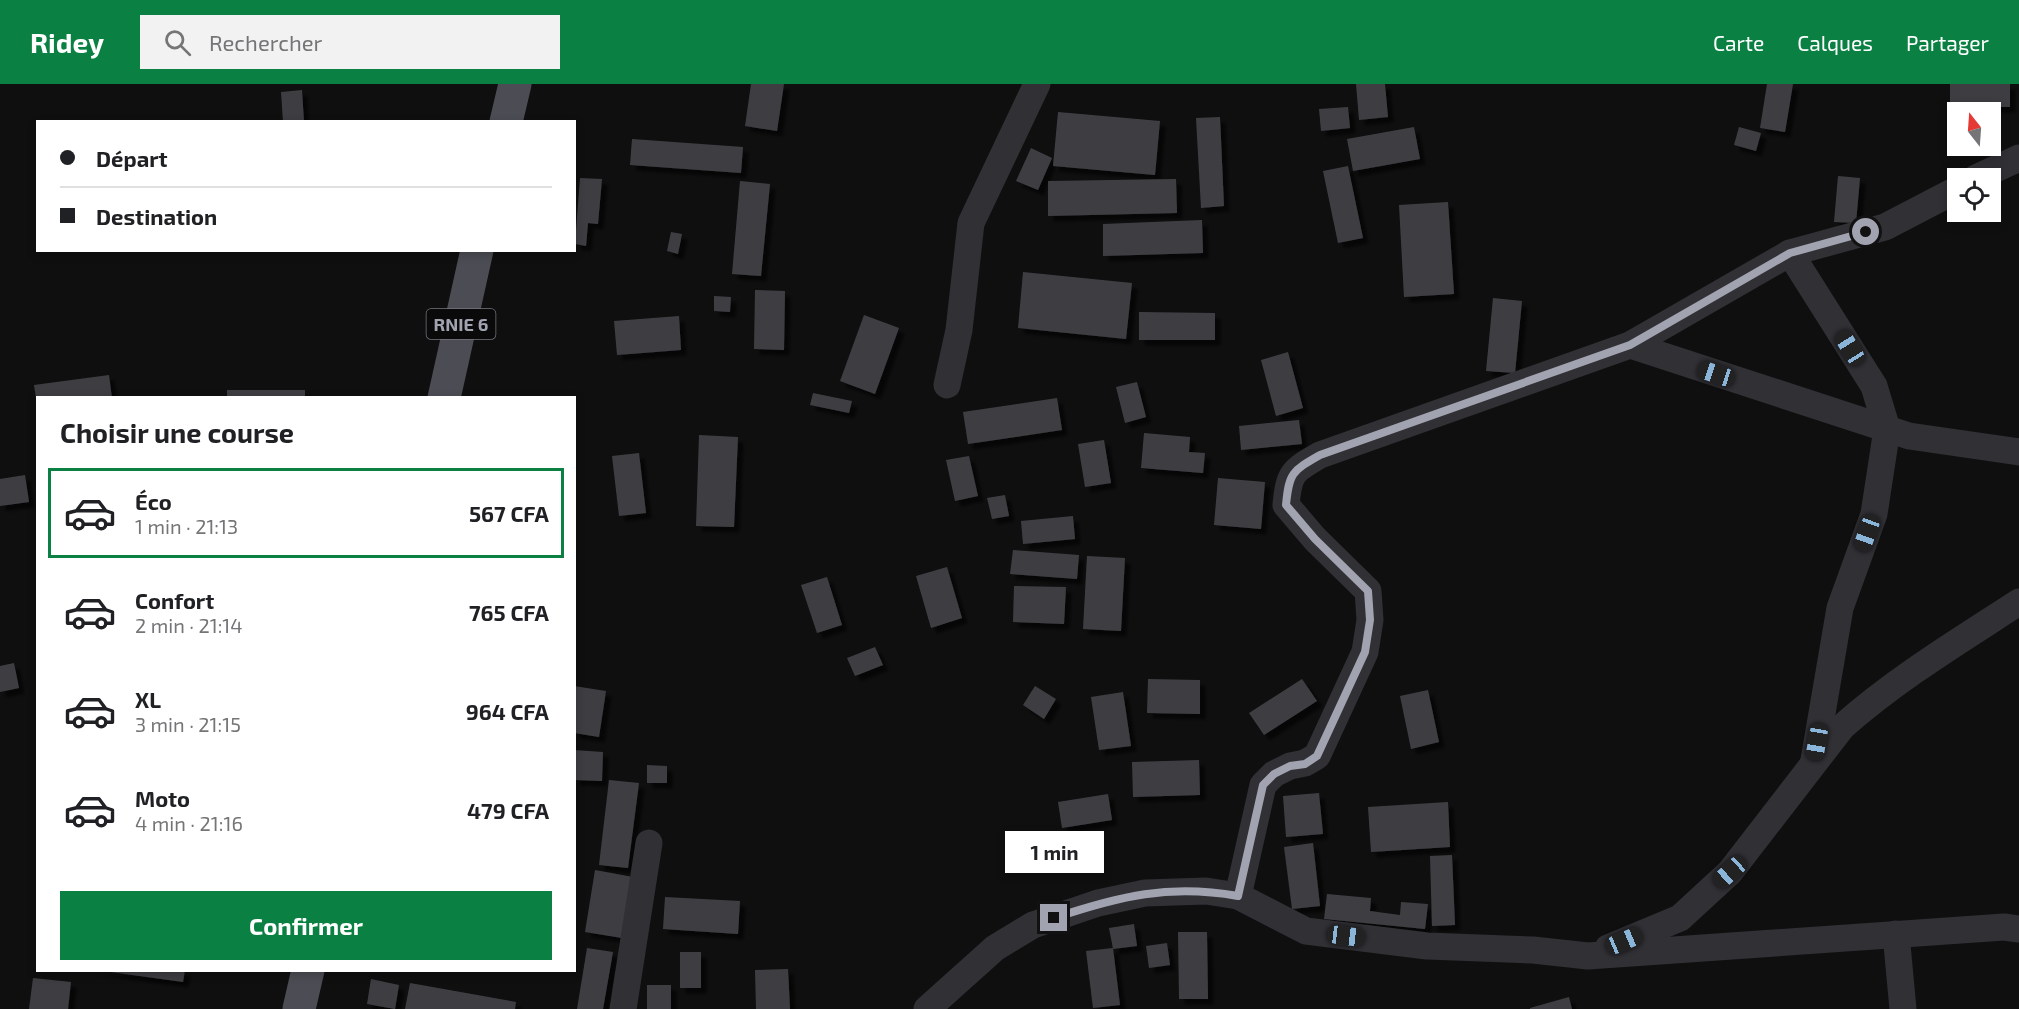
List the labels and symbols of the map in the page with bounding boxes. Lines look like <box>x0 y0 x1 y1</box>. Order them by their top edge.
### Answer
north arrow <box>1947 102 2001 156</box>
route start <box>1852 218 1879 245</box>
road number: RNIE 6 <box>426 309 496 339</box>
car <box>1833 328 1867 368</box>
car <box>1696 360 1736 388</box>
car <box>1852 513 1882 553</box>
car <box>1805 723 1829 761</box>
callout: 1 min <box>1004 831 1104 873</box>
car <box>1711 853 1749 891</box>
route end <box>1040 904 1067 931</box>
car <box>1327 925 1365 947</box>
car <box>1604 926 1644 956</box>

